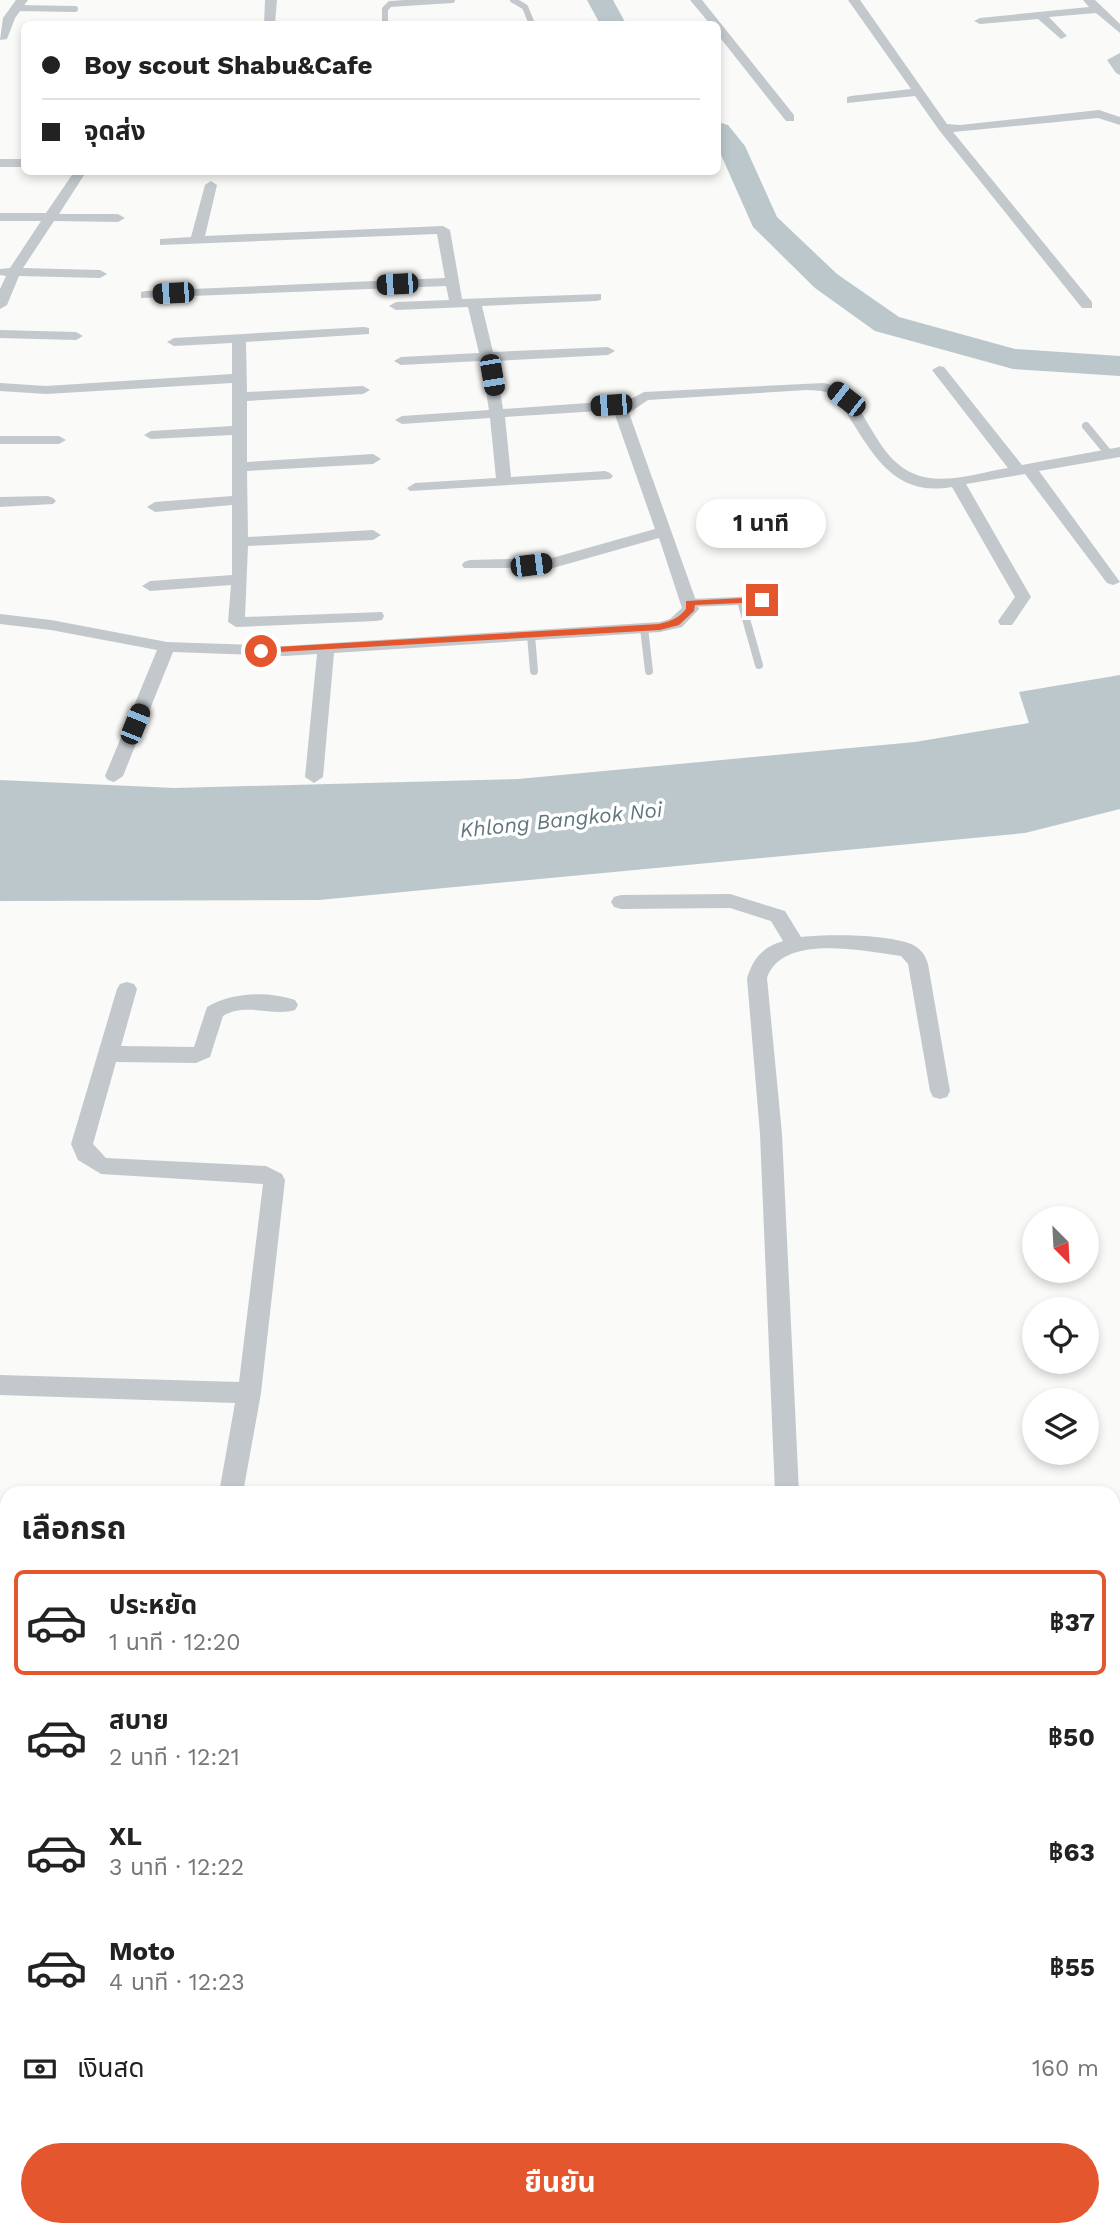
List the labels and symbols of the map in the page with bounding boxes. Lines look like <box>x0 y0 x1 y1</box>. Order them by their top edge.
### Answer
car <box>376 272 419 296</box>
car <box>152 281 195 305</box>
car <box>479 352 506 398</box>
car <box>823 378 870 420</box>
car <box>590 393 633 417</box>
callout: 1 นาที <box>697 498 827 548</box>
car <box>509 552 554 578</box>
route end <box>746 584 778 616</box>
route start <box>245 635 277 667</box>
car <box>118 701 153 747</box>
water label: Khlong Bangkok Noi <box>458 796 664 843</box>
north arrow <box>1022 1206 1099 1283</box>

